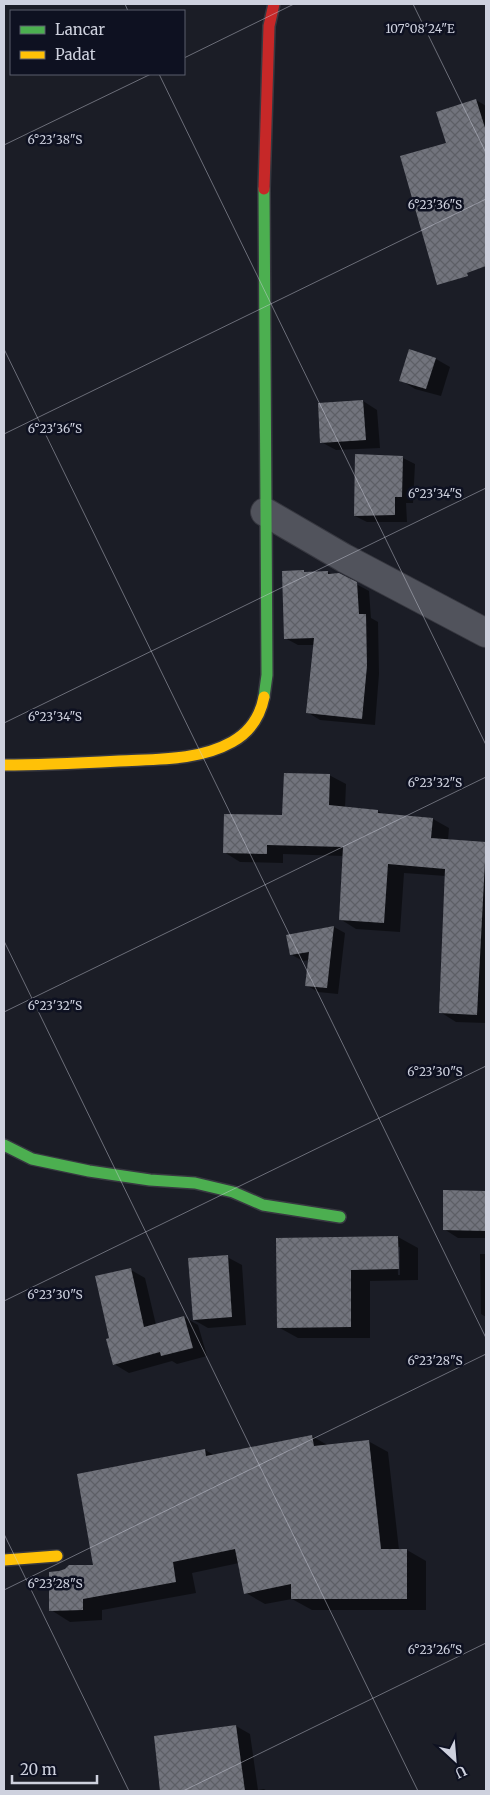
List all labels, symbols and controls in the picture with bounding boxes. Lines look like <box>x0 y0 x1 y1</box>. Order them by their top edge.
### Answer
legend <box>10 10 185 75</box>
text: Lancar <box>55 20 105 39</box>
text: 107°08'24"E <box>385 21 455 36</box>
text: Padat <box>55 45 96 64</box>
text: 6°23'38"S <box>28 132 82 147</box>
text: 6°23'36"S <box>408 197 462 212</box>
text: 6°23'36"S <box>28 421 82 436</box>
text: 6°23'34"S <box>408 486 462 501</box>
text: 6°23'34"S <box>28 709 82 724</box>
text: 6°23'32"S <box>408 775 462 790</box>
text: 6°23'32"S <box>28 998 82 1013</box>
text: 6°23'30"S <box>407 1064 463 1079</box>
text: 6°23'30"S <box>27 1287 83 1302</box>
text: 6°23'28"S <box>407 1353 463 1368</box>
text: 6°23'28"S <box>27 1576 83 1591</box>
text: 6°23'26"S <box>408 1642 462 1657</box>
north arrow <box>430 1735 480 1785</box>
scale bar <box>12 1752 98 1784</box>
text: 20 m <box>20 1760 57 1779</box>
text: U <box>452 1761 469 1782</box>

